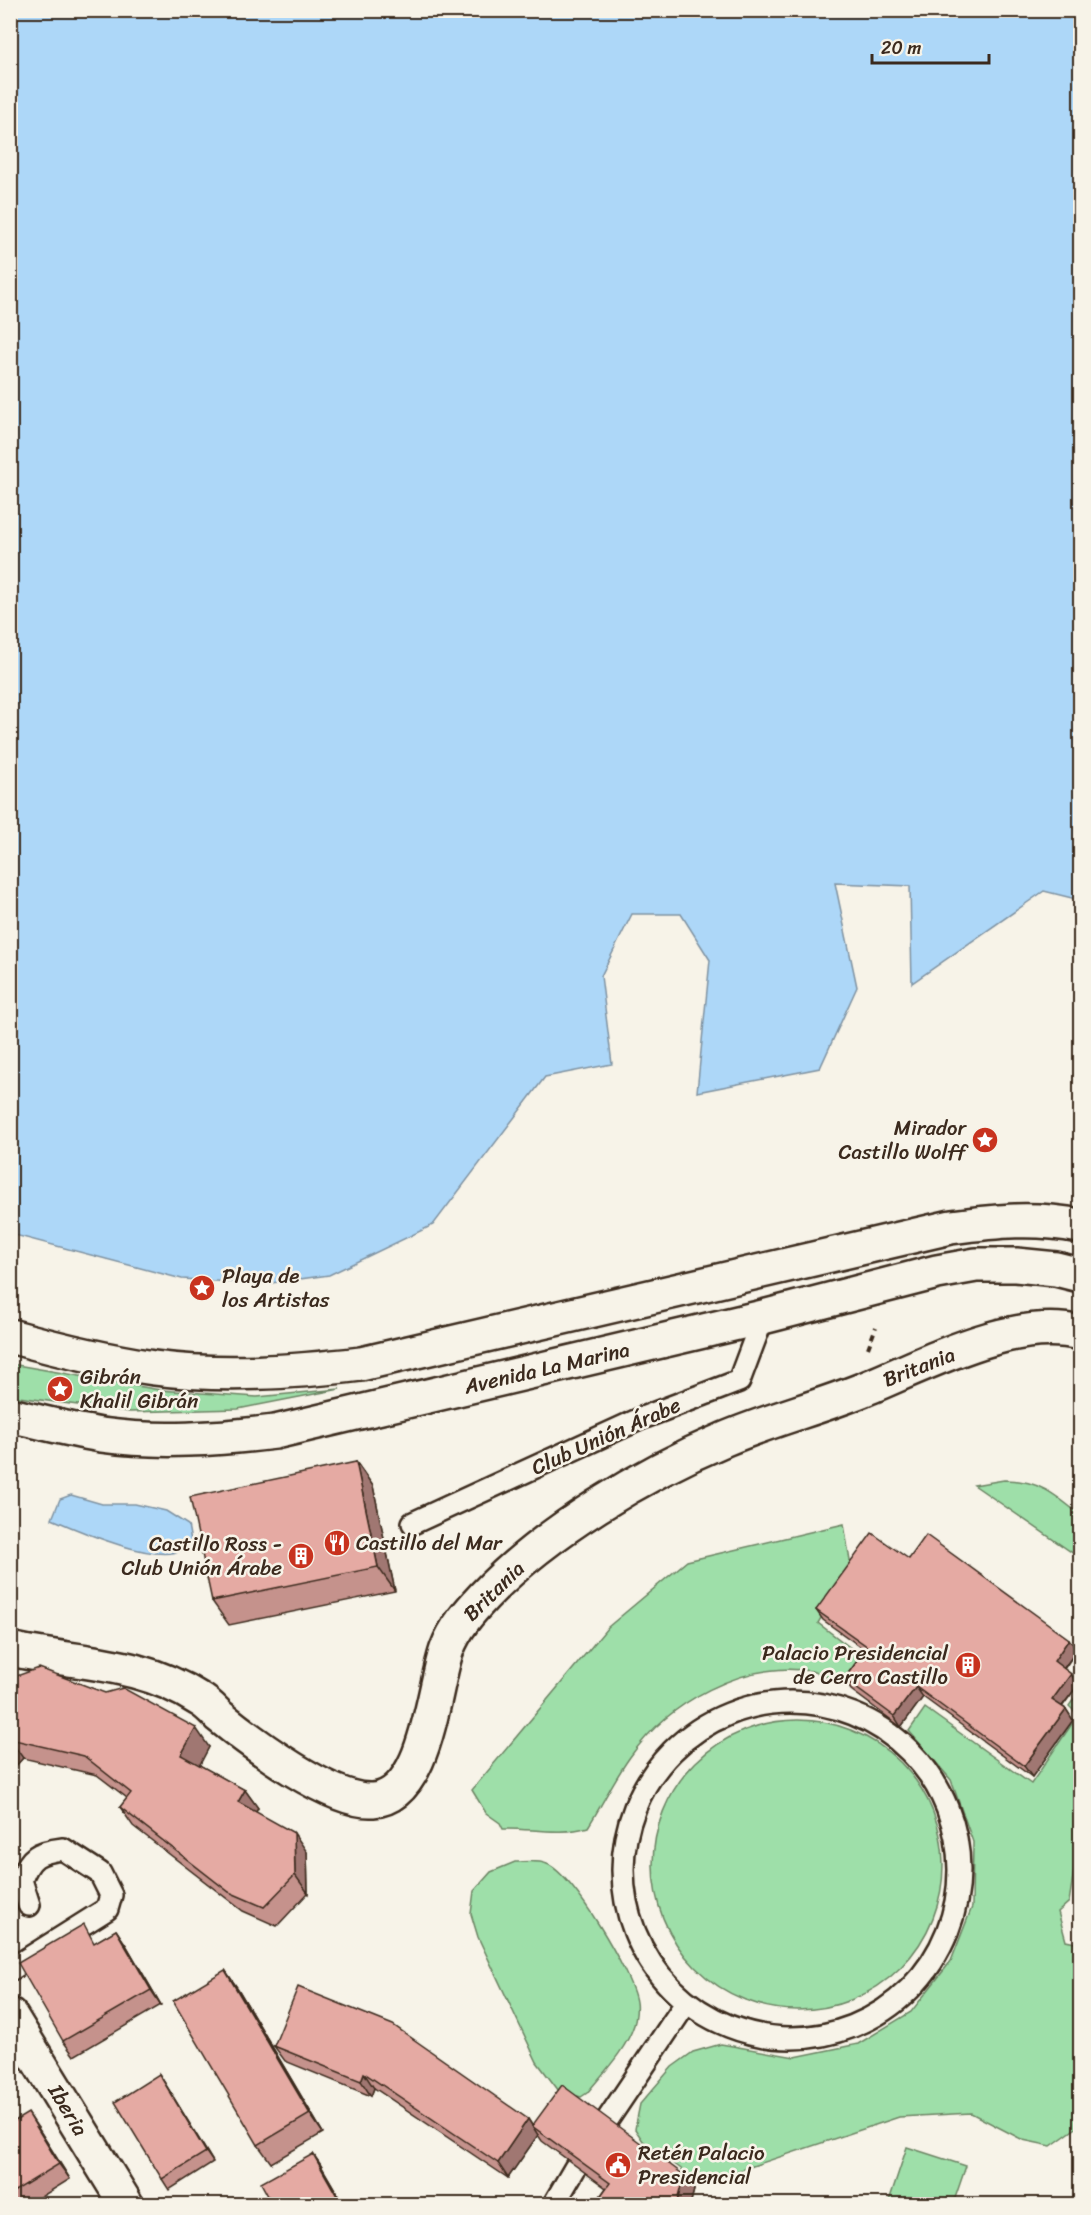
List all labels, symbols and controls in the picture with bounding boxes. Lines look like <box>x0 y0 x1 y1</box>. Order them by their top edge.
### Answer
scale bar <box>872 27 989 65</box>
text: 20 m <box>881 32 921 64</box>
place label: Mirador Castillo Wolff <box>838 1109 969 1171</box>
place icon: Mirador Castillo Wolff <box>970 1125 1000 1155</box>
place label: Playa de los Artistas <box>222 1257 330 1319</box>
place icon: Playa de los Artistas <box>187 1273 217 1303</box>
street label: Avenida La Marina <box>459 1330 634 1406</box>
street label: Britania <box>877 1336 961 1398</box>
place label: Gibrán Khalil Gibrán <box>80 1358 199 1420</box>
place icon: Gibrán Khalil Gibrán <box>45 1374 75 1404</box>
street label: Club Unión Árabe <box>525 1386 687 1486</box>
place label: Castillo del Mar <box>356 1524 503 1562</box>
place label: Castillo Ross - Club Unión Árabe <box>121 1525 282 1587</box>
restaurant icon: Castillo del Mar <box>322 1528 352 1558</box>
building icon: Castillo Ross - Club Unión Árabe <box>286 1541 316 1571</box>
street label: Britania <box>454 1551 535 1631</box>
place label: Palacio Presidencial de Cerro Castillo <box>762 1634 949 1696</box>
building icon: Palacio Presidencial de Cerro Castillo <box>953 1650 983 1680</box>
street label: Iberia <box>37 2076 99 2144</box>
place label: Retén Palacio Presidencial <box>638 2134 765 2196</box>
public building icon: Retén Palacio Presidencial <box>603 2150 633 2180</box>

